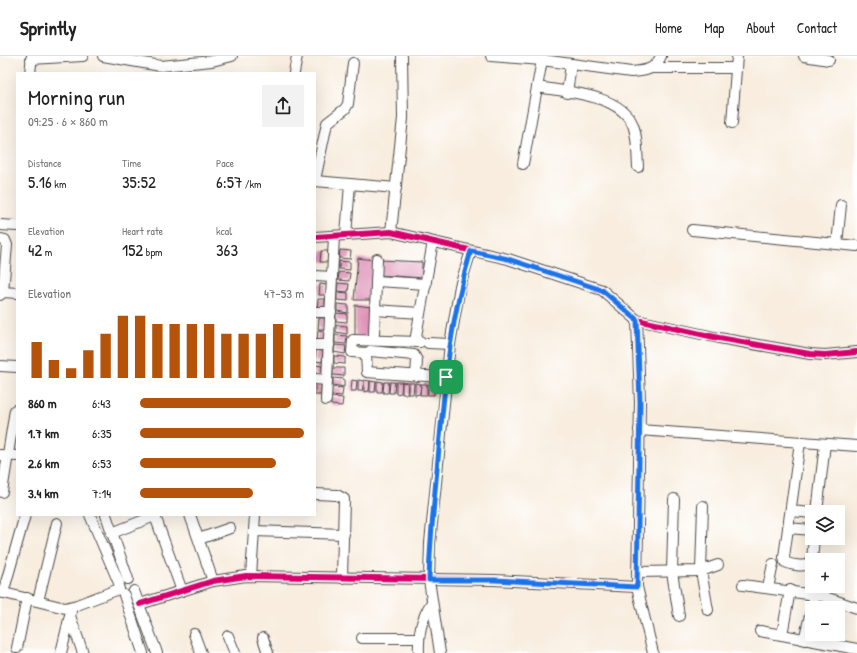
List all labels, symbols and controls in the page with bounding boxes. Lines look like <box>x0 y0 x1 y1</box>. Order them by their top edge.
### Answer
text: Sprintly <box>20 15 77 41</box>
text: Home <box>655 18 682 37</box>
text: Map <box>704 18 724 37</box>
text: About <box>746 18 775 37</box>
text: Contact <box>797 18 837 37</box>
text: Morning run <box>28 82 125 112</box>
button: share <box>262 85 304 127</box>
text: 09:25 · 6 × 860 m <box>28 112 108 130</box>
text: Distance <box>28 156 62 170</box>
text: Time <box>122 156 141 170</box>
text: Pace <box>216 156 234 170</box>
text: 5.16 <box>28 170 52 193</box>
text: 35:52 <box>122 170 156 193</box>
text: 6:57 <box>216 170 242 193</box>
text: km <box>52 177 66 191</box>
text: /km <box>242 177 262 191</box>
text: Elevation <box>28 224 65 238</box>
text: Heart rate <box>122 224 163 238</box>
text: kcal <box>216 224 232 238</box>
text: 42 <box>28 238 42 261</box>
text: 152 <box>122 238 143 261</box>
text: 363 <box>216 238 238 261</box>
text: m <box>42 245 52 259</box>
text: bpm <box>143 245 163 259</box>
text: Elevation <box>28 284 71 302</box>
text: 47–53 m <box>264 284 304 302</box>
pin <box>429 360 463 394</box>
icon: arrive <box>435 366 457 388</box>
text: 860 m <box>28 394 56 412</box>
text: 6:43 <box>92 394 111 412</box>
text: 1.7 km <box>28 424 59 442</box>
text: 6:35 <box>92 424 112 442</box>
text: 2.6 km <box>28 454 59 472</box>
text: 6:53 <box>92 454 112 472</box>
text: 3.4 km <box>28 484 59 502</box>
text: 7:14 <box>92 484 111 502</box>
map controls <box>805 505 845 641</box>
button: layers <box>805 505 845 545</box>
button: + <box>805 553 845 593</box>
button: − <box>805 601 845 641</box>

